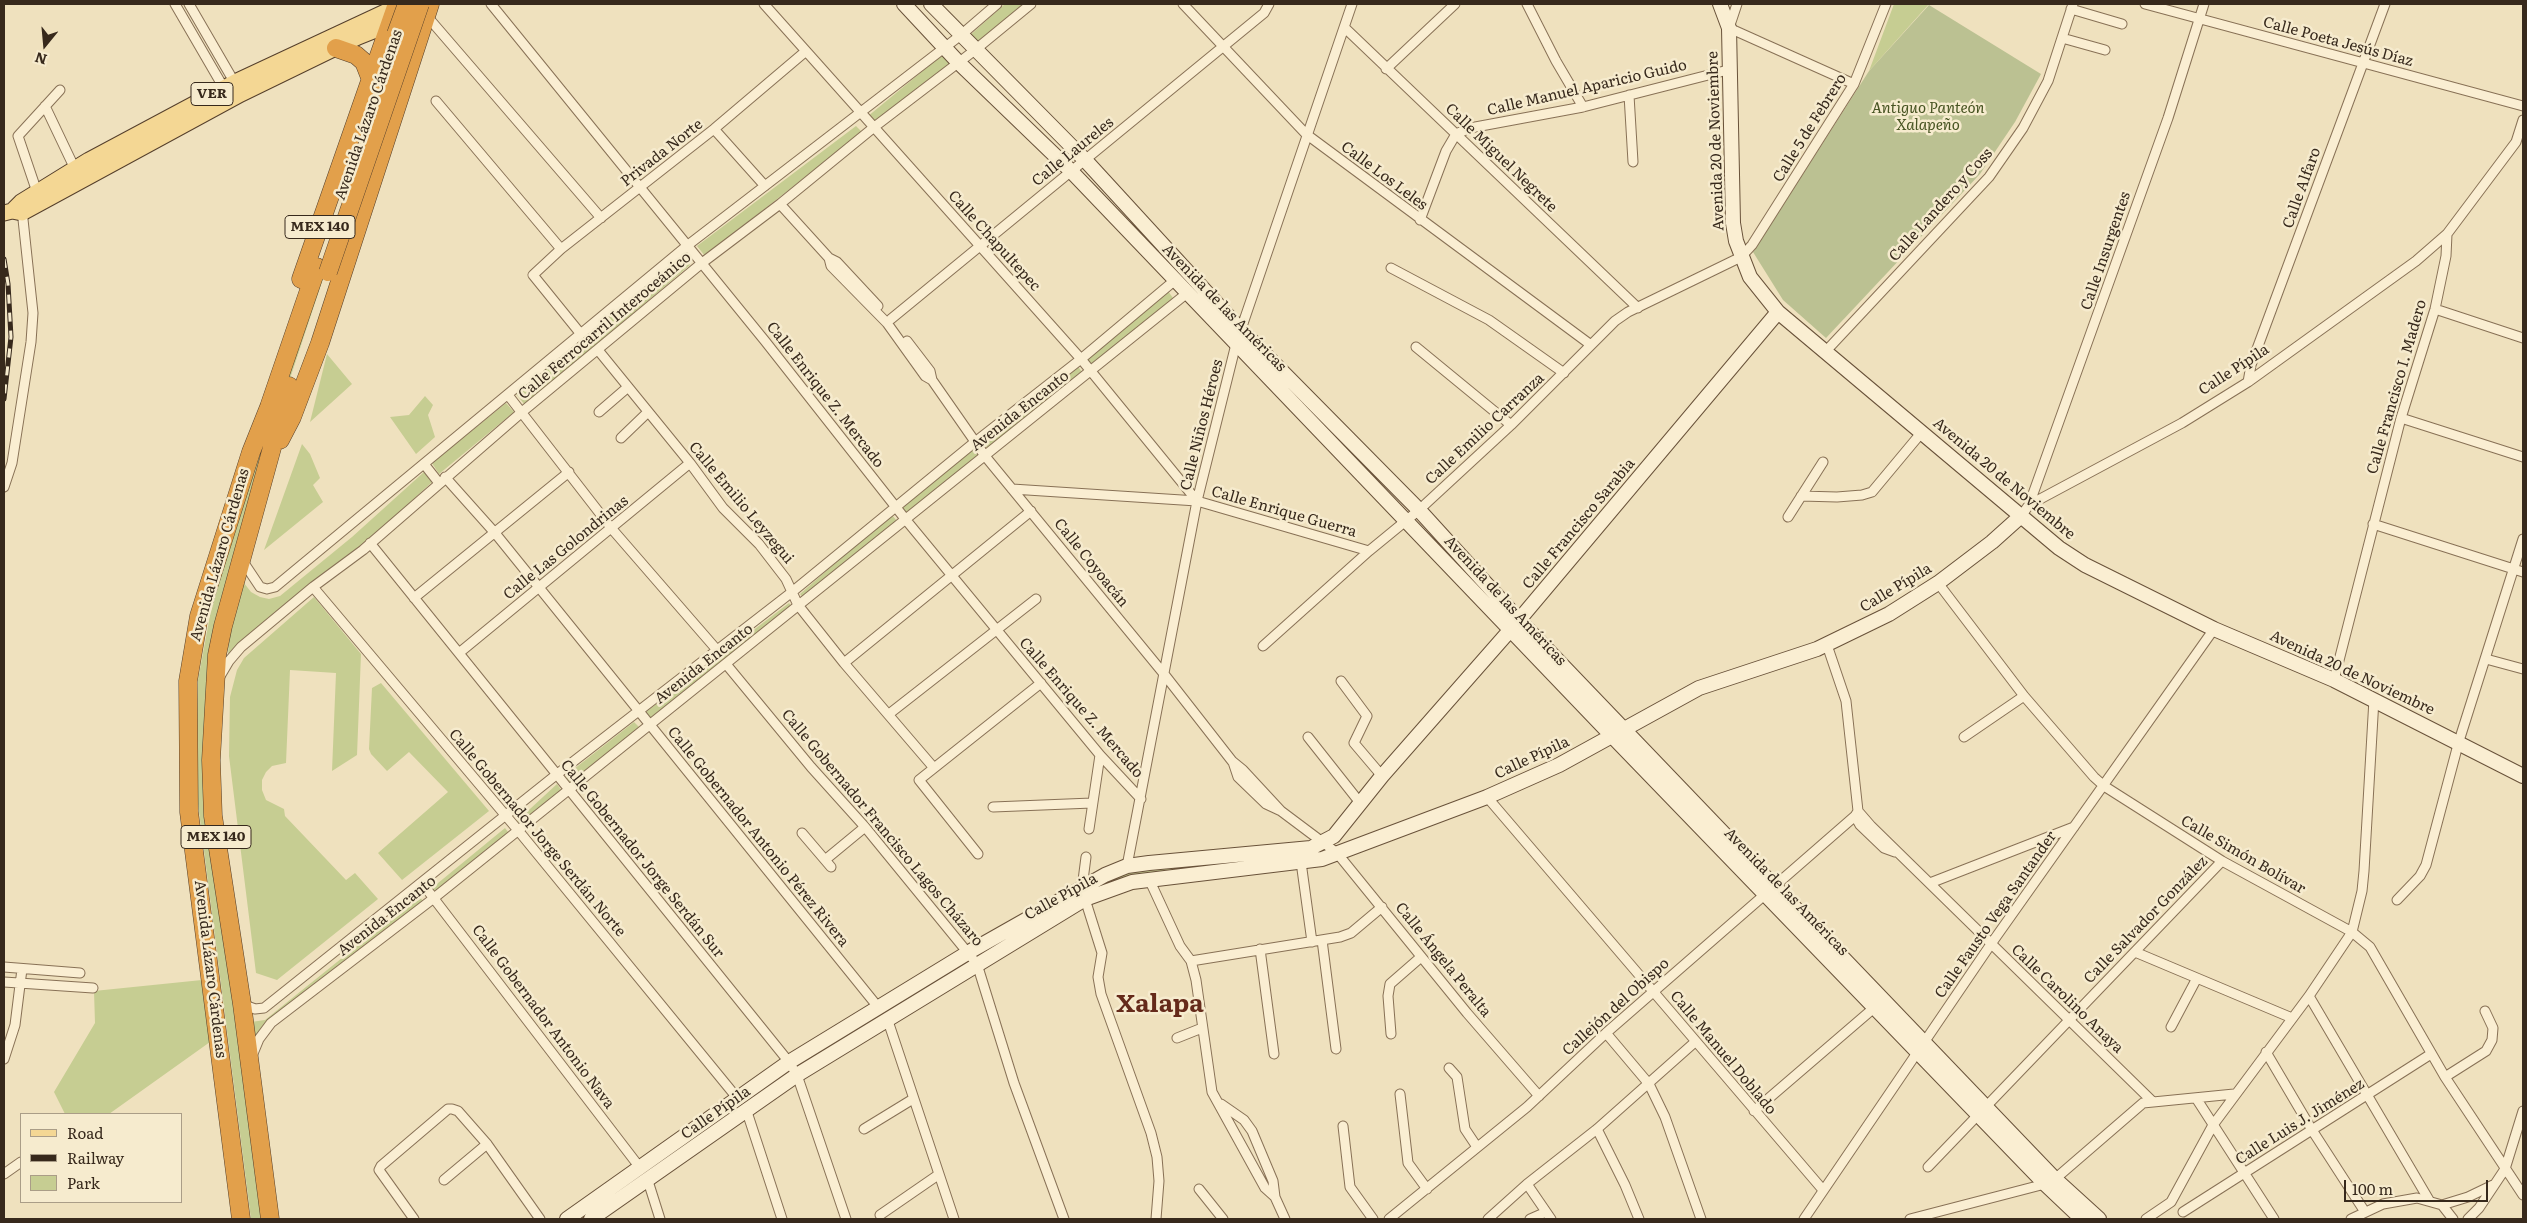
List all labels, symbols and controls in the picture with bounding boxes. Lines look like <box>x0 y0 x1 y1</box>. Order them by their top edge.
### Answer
street label: Calle Poeta Jesús Díaz <box>2261 13 2415 71</box>
north arrow <box>20 20 70 70</box>
street label: Avenida Lázaro Cárdenas <box>331 27 407 203</box>
text: N <box>32 48 49 71</box>
street label: Avenida 20 de Noviembre <box>1704 51 1728 231</box>
street label: Calle Manuel Aparicio Guido <box>1485 56 1689 120</box>
street label: Calle 5 de Febrero <box>1769 70 1851 186</box>
road number: VER <box>191 82 233 106</box>
street label: Calle Miguel Negrete <box>1441 100 1561 216</box>
park label: Antiguo Panteón Xalapeño <box>1871 100 1985 135</box>
street label: Calle Laureles <box>1029 114 1117 190</box>
street label: Privada Norte <box>618 115 706 191</box>
street label: Calle Los Leles <box>1337 138 1431 214</box>
street label: Calle Landero y Coss <box>1885 145 1997 265</box>
street label: Calle Alfaro <box>2279 145 2325 231</box>
street label: Calle Chapultepec <box>944 187 1044 295</box>
street label: Calle Insurgentes <box>2077 190 2135 312</box>
road number: MEX 140 <box>285 216 355 238</box>
street label: Avenida de las Américas <box>1158 240 1290 376</box>
street label: Calle Ferrocarril Interoceánico <box>515 248 695 404</box>
street label: Calle Francisco I. Madero <box>2363 298 2431 476</box>
street label: Calle Enrique Z. Mercado <box>762 318 888 472</box>
street label: Calle Pípila <box>2195 341 2273 399</box>
street label: Calle Niños Héroes <box>1177 358 1227 492</box>
street label: Avenida Encanto <box>967 367 1073 455</box>
street label: Calle Emilio Carranza <box>1422 369 1548 489</box>
street label: Avenida 20 de Noviembre <box>1929 414 2079 544</box>
street label: Calle Emilio Leyzegui <box>685 438 797 568</box>
street label: Calle Francisco Sarabia <box>1519 455 1639 593</box>
street label: Avenida Lázaro Cárdenas <box>187 466 253 644</box>
street label: Calle Enrique Guerra <box>1209 483 1359 541</box>
street label: Calle Las Golondrinas <box>500 492 632 604</box>
street label: Calle Coyoacán <box>1050 515 1132 611</box>
street label: Avenida de las Américas <box>1440 532 1570 670</box>
street label: Calle Pípila <box>1857 560 1935 616</box>
street label: Avenida Encanto <box>651 620 757 708</box>
street label: Avenida 20 de Noviembre <box>2267 627 2437 719</box>
street label: Calle Enrique Z. Mercado <box>1015 634 1147 782</box>
street label: Calle Gobernador Francisco Lagos Cházaro <box>777 706 987 950</box>
street label: Calle Gobernador Antonio Pérez Rivera <box>663 723 853 951</box>
street label: Calle Gobernador Jorge Serdán Norte <box>445 726 629 940</box>
street label: Calle Pípila <box>1492 733 1572 783</box>
street label: Calle Gobernador Jorge Serdán Sur <box>556 756 728 962</box>
street label: Calle Simón Bolívar <box>2178 812 2308 898</box>
street label: Avenida de las Américas <box>1720 824 1852 960</box>
road number: MEX 140 <box>181 826 251 849</box>
street label: Calle Fausto Vega Santander <box>1931 828 2061 1002</box>
street label: Calle Salvador González <box>2080 853 2212 987</box>
street label: Calle Pípila <box>1021 870 1101 924</box>
street label: Avenida Encanto <box>334 872 440 960</box>
street label: Avenida Lázaro Cárdenas <box>190 879 230 1059</box>
street label: Calle Ángela Peralta <box>1391 899 1495 1021</box>
street label: Calle Gobernador Antonio Nava <box>468 921 618 1113</box>
street label: Calle Carolino Anaya <box>2007 941 2127 1057</box>
street label: Callejón del Obispo <box>1559 954 1673 1060</box>
street label: Calle Manuel Doblado <box>1666 987 1780 1119</box>
district label: Xalapa <box>1116 990 1204 1020</box>
street label: Calle Luis J. Jiménez <box>2232 1075 2368 1169</box>
street label: Calle Pípila <box>678 1083 754 1143</box>
legend <box>20 1113 182 1203</box>
text: Road <box>67 1121 103 1144</box>
text: Railway <box>67 1146 124 1169</box>
scale bar <box>2347 1170 2491 1202</box>
text: Park <box>67 1171 100 1194</box>
text: 100 m <box>2352 1177 2393 1200</box>

